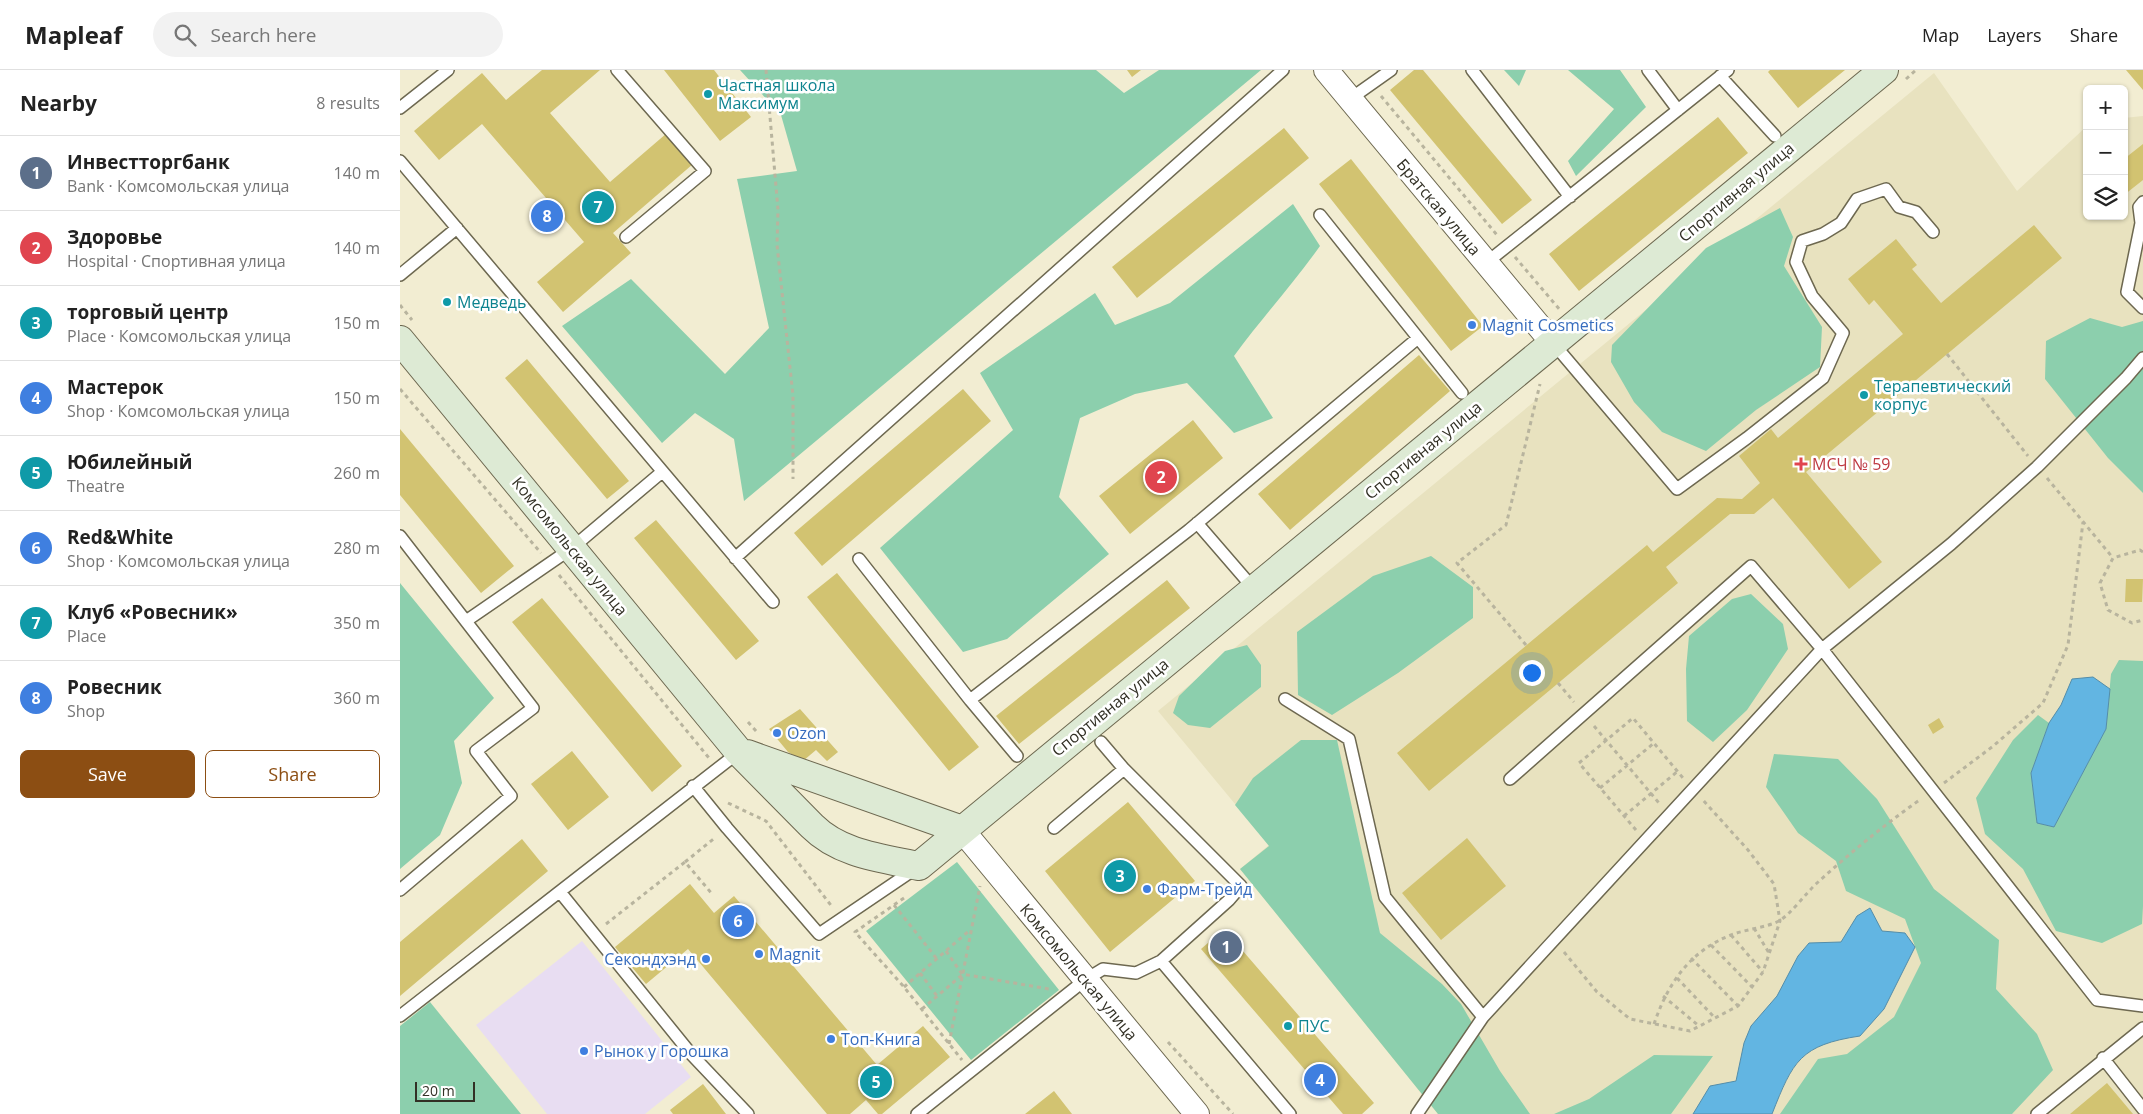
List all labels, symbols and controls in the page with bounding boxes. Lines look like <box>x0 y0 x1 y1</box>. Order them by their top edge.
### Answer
search box <box>153 12 503 57</box>
text: Mapleaf <box>25 18 123 51</box>
icon: search <box>171 21 199 49</box>
text: Search here <box>211 22 316 48</box>
text: Map <box>1922 23 1959 47</box>
text: Layers <box>1987 23 2042 47</box>
text: Share <box>2070 23 2118 47</box>
place label: Частная школа Максимум <box>718 74 835 114</box>
map controls <box>2083 85 2128 220</box>
button: + <box>2083 85 2128 130</box>
marker: Частная школа Максимум <box>702 88 714 100</box>
text: Nearby <box>20 89 97 117</box>
text: 8 results <box>316 92 380 114</box>
button: − <box>2083 130 2128 175</box>
street label: Спортивная улица <box>1674 137 1798 247</box>
text: Инвестторгбанк <box>67 149 230 175</box>
street label: Братская улица <box>1392 154 1486 260</box>
text: 1 <box>31 162 41 184</box>
text: 140 m <box>334 162 380 184</box>
text: Bank · Комсомольская улица <box>67 175 289 197</box>
button: layers <box>2083 175 2128 220</box>
pin: 7 <box>582 188 614 226</box>
pin: 8 <box>531 197 563 235</box>
text: Здоровье <box>67 224 162 250</box>
text: 2 <box>31 237 41 259</box>
text: 140 m <box>334 237 380 259</box>
text: Hospital · Спортивная улица <box>67 250 286 272</box>
place label: Медведь <box>457 291 526 313</box>
marker: Медведь <box>441 296 453 308</box>
text: торговый центр <box>67 299 228 325</box>
text: 3 <box>31 312 41 334</box>
text: 150 m <box>334 312 380 334</box>
place label: Magnit Cosmetics <box>1482 314 1614 336</box>
marker: Magnit Cosmetics <box>1466 319 1478 331</box>
text: Place · Комсомольская улица <box>67 325 291 347</box>
text: Мастерок <box>67 374 163 400</box>
place label: Терапевтический корпус <box>1874 375 2011 415</box>
text: 4 <box>31 387 41 409</box>
text: 150 m <box>334 387 380 409</box>
marker: Терапевтический корпус <box>1858 389 1870 401</box>
street label: Спортивная улица <box>1360 396 1486 504</box>
text: Shop · Комсомольская улица <box>67 400 290 422</box>
text: Юбилейный <box>67 449 192 475</box>
place label: МСЧ № 59 <box>1812 453 1890 475</box>
marker: МСЧ № 59 <box>1794 457 1808 471</box>
pin: 2 <box>1145 458 1177 496</box>
text: 5 <box>31 462 41 484</box>
text: 260 m <box>334 462 380 484</box>
street label: Комсомольская улица <box>507 472 633 620</box>
text: Theatre <box>67 475 125 497</box>
text: Red&White <box>67 524 173 550</box>
text: 6 <box>31 537 41 559</box>
text: 280 m <box>334 537 380 559</box>
text: Shop · Комсомольская улица <box>67 550 290 572</box>
text: Клуб «Ровесник» <box>67 599 238 625</box>
text: 7 <box>31 612 41 634</box>
text: 350 m <box>334 612 380 634</box>
text: Place <box>67 625 106 647</box>
street label: Спортивная улица <box>1047 653 1173 761</box>
your location <box>1519 660 1545 686</box>
text: Ровесник <box>67 674 162 700</box>
text: 8 <box>31 687 41 709</box>
text: 360 m <box>334 687 380 709</box>
text: Shop <box>67 700 105 722</box>
place label: Ozon <box>787 722 826 744</box>
marker: Ozon <box>771 727 783 739</box>
button: Save <box>20 750 195 798</box>
button: Share <box>205 750 380 798</box>
pin: 3 <box>1104 857 1136 895</box>
place label: Фарм-Трейд <box>1157 878 1252 900</box>
marker: Фарм-Трейд <box>1141 883 1153 895</box>
street label: Комсомольская улица <box>1015 899 1143 1045</box>
pin: 6 <box>722 902 754 940</box>
pin: 1 <box>1210 928 1242 966</box>
place label: Magnit <box>769 943 821 965</box>
place label: Секондхэнд <box>604 948 696 970</box>
marker: Magnit <box>753 948 765 960</box>
marker: Секондхэнд <box>700 953 712 965</box>
place label: ПУС <box>1298 1015 1330 1037</box>
marker: ПУС <box>1282 1020 1294 1032</box>
place label: Топ-Книга <box>841 1028 920 1050</box>
marker: Топ-Книга <box>825 1033 837 1045</box>
place label: Рынок у Горошка <box>594 1040 729 1062</box>
marker: Рынок у Горошка <box>578 1045 590 1057</box>
pin: 4 <box>1304 1061 1336 1099</box>
pin: 5 <box>860 1063 892 1101</box>
scale bar <box>415 1079 475 1102</box>
text: 20 m <box>422 1081 455 1100</box>

